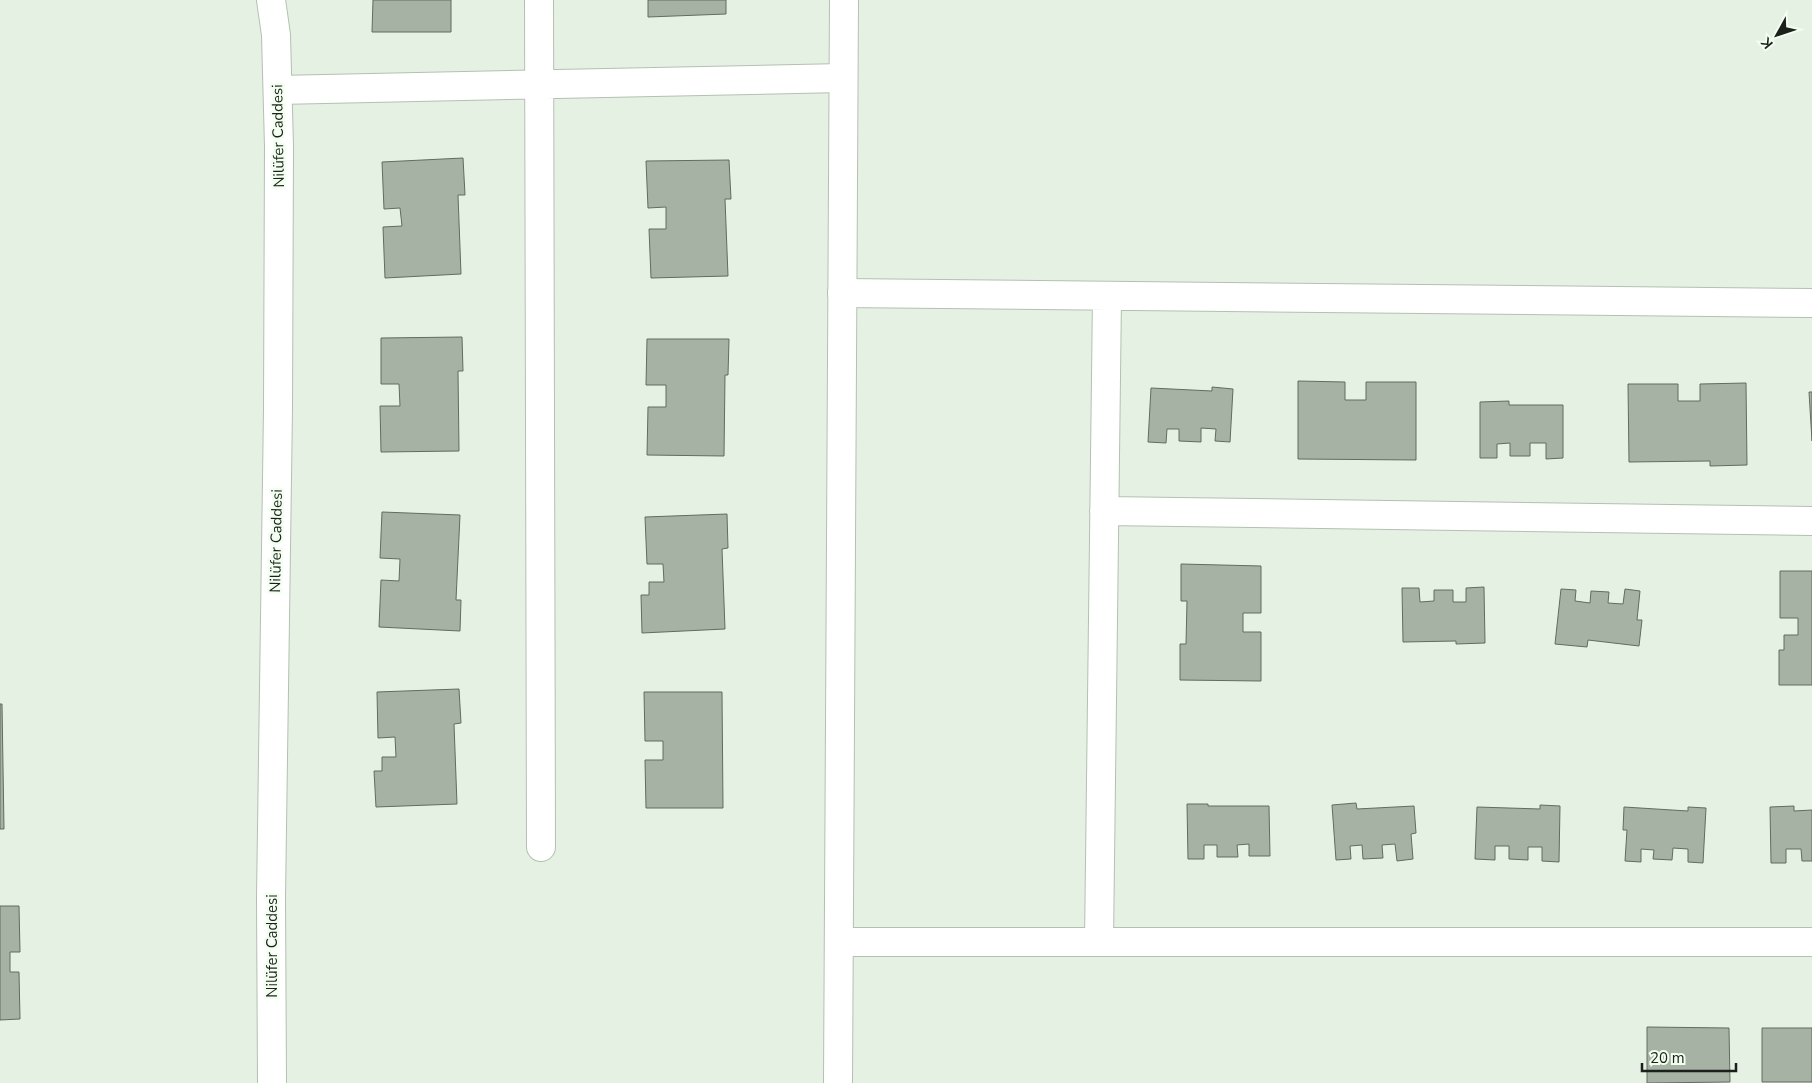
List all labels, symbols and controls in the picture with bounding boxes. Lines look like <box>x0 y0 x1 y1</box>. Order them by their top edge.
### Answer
north arrow <box>1752 10 1802 60</box>
text: K <box>1757 33 1778 53</box>
street label: Nilüfer Caddesi <box>267 84 289 188</box>
street label: Nilüfer Caddesi <box>265 489 287 593</box>
street label: Nilüfer Caddesi <box>262 894 282 998</box>
scale bar <box>1642 1040 1736 1072</box>
text: 20 m <box>1650 1048 1685 1068</box>

